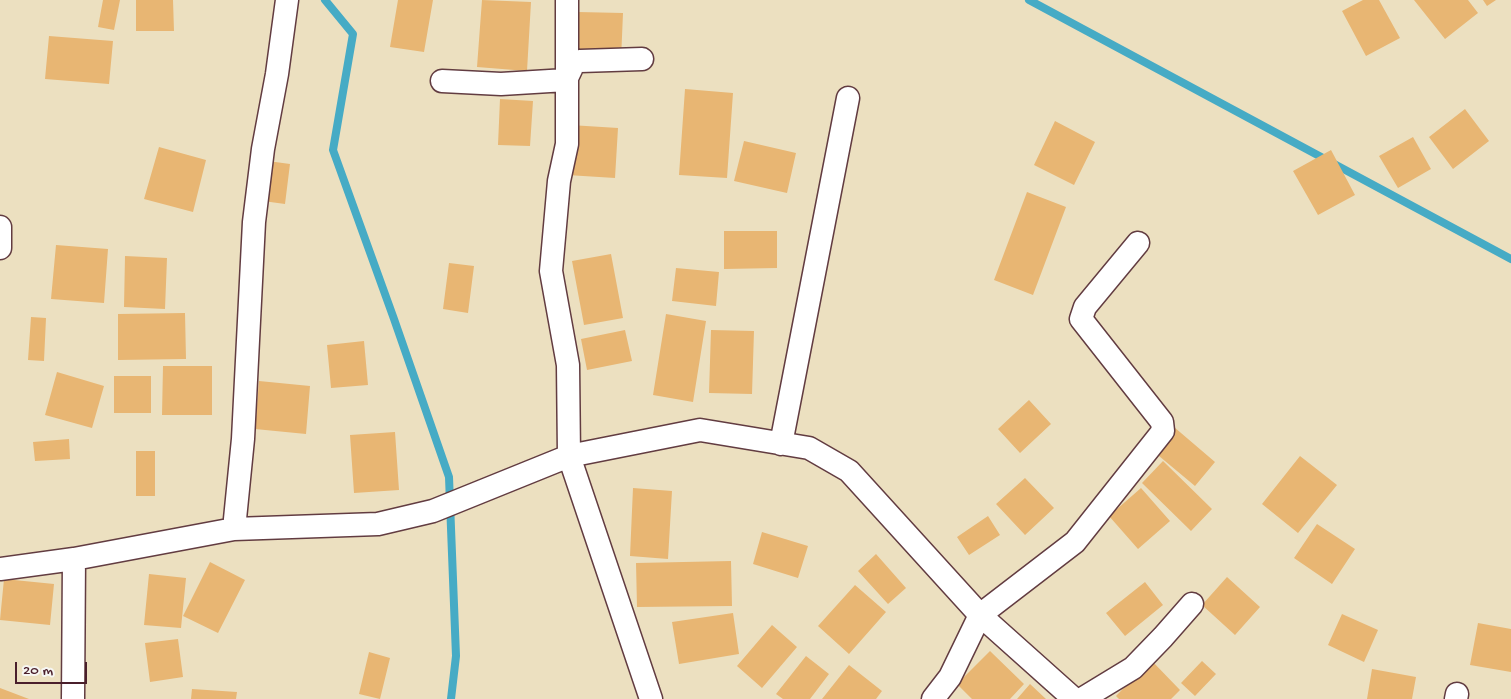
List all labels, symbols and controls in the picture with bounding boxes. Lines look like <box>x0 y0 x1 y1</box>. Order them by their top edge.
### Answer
scale bar <box>18 652 90 684</box>
text: 20 m <box>23 662 53 680</box>

